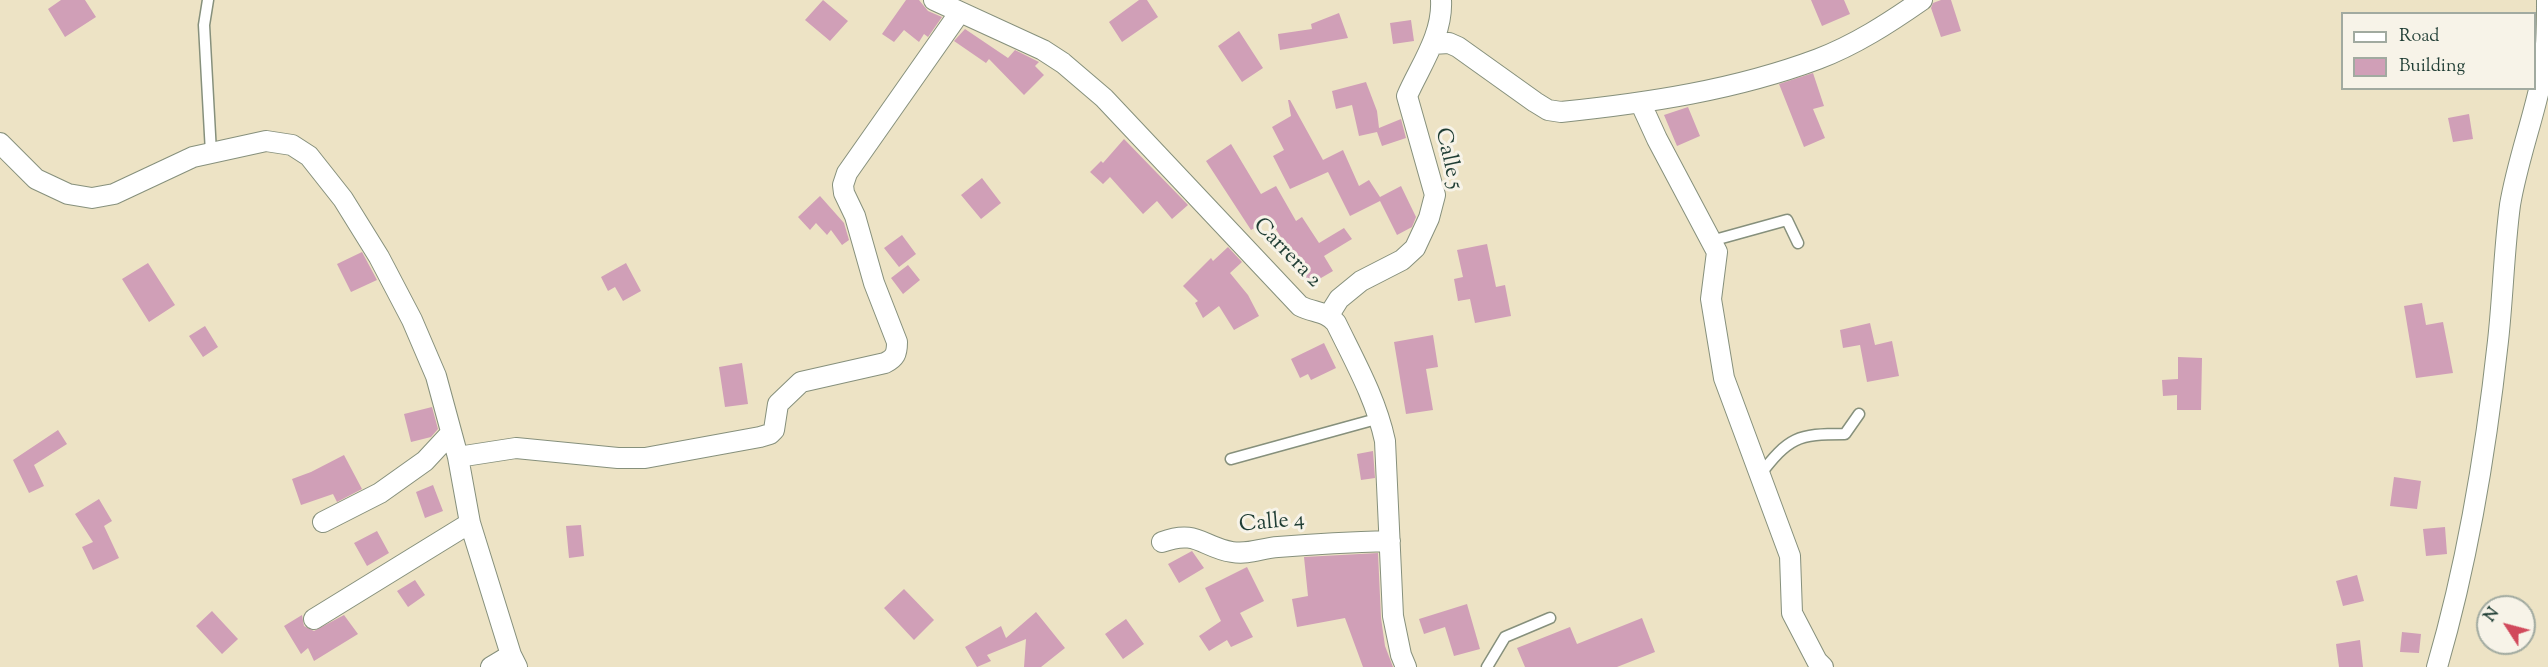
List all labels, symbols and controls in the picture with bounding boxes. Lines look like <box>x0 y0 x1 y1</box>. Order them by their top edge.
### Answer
legend <box>2341 12 2536 90</box>
text: Road <box>2399 24 2439 50</box>
text: Building <box>2399 54 2465 80</box>
street label: Calle 5 <box>1427 126 1467 192</box>
street label: Carrera 2 <box>1246 213 1326 295</box>
street label: Calle 4 <box>1238 508 1306 540</box>
north arrow <box>2476 595 2536 655</box>
text: N <box>2480 603 2506 627</box>

